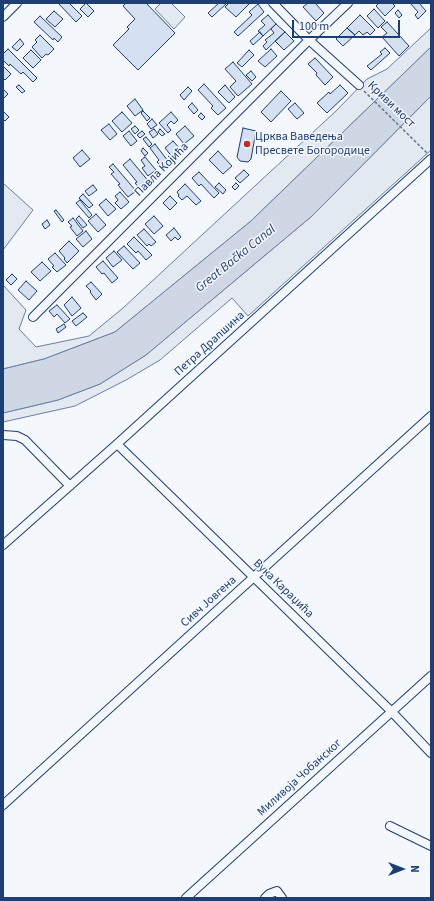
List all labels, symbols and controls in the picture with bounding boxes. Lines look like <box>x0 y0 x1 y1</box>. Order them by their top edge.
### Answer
scale bar <box>294 12 402 38</box>
text: 100 m <box>299 18 329 35</box>
street label: Криви мост <box>364 79 418 131</box>
place label: Црква Ваведења Пресвете Богородице <box>255 130 370 158</box>
marker: Црква Ваведења Пресвете Богородице <box>242 139 252 149</box>
street label: Павла Којића <box>132 140 192 200</box>
water label: Great Bačka Canal <box>193 222 279 296</box>
street label: Петра Драпшина <box>172 309 248 379</box>
street label: Вука Караџића <box>250 557 316 621</box>
street label: Сивч Јовгена <box>178 573 240 631</box>
street label: Миливоја Чобанског <box>255 736 345 820</box>
north arrow <box>382 849 422 889</box>
text: N <box>407 865 422 873</box>

